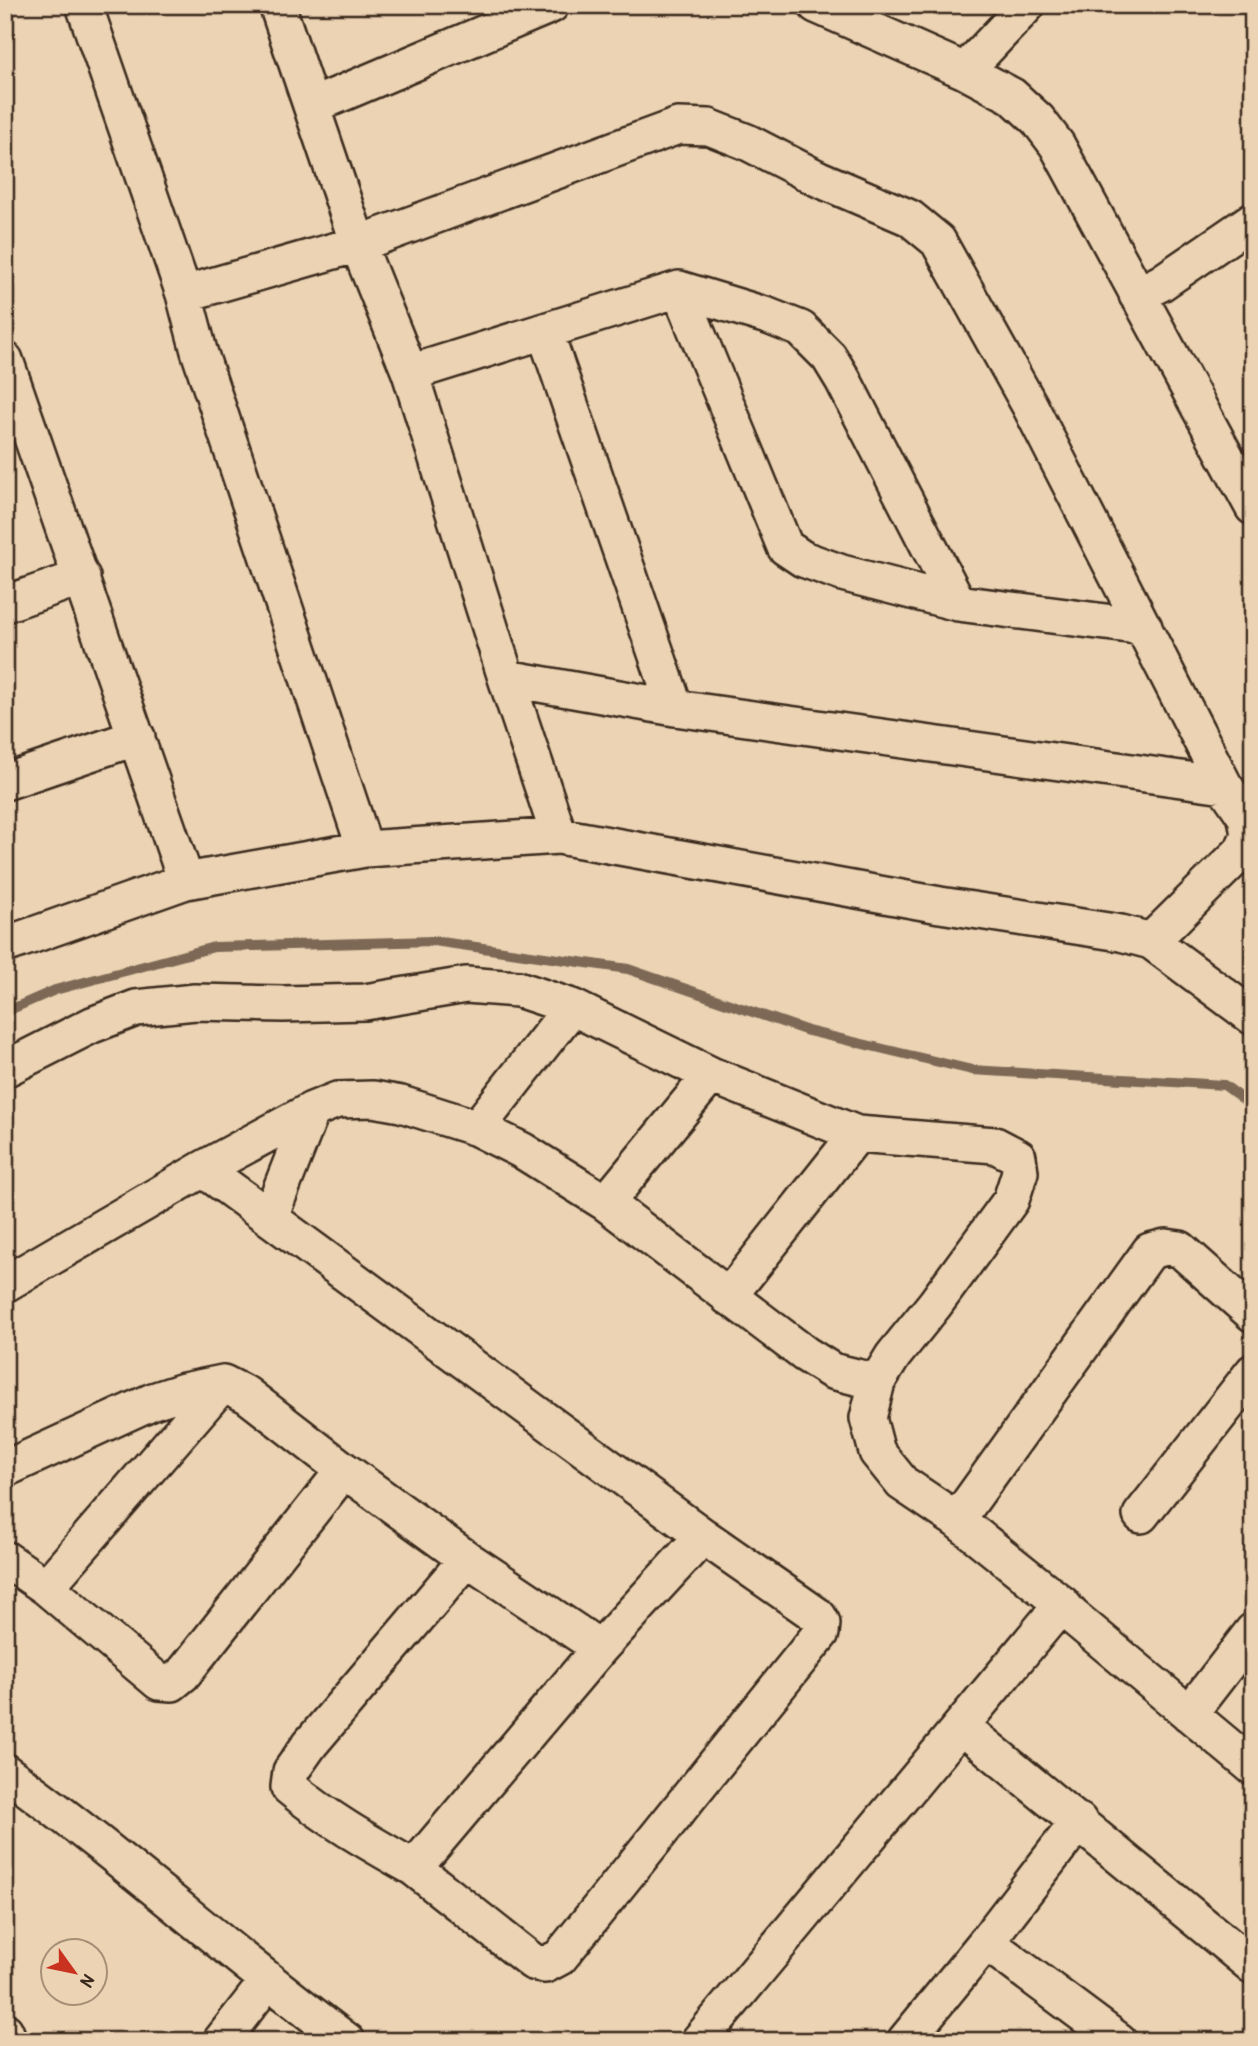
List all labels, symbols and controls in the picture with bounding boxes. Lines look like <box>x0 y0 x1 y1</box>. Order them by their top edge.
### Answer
north arrow <box>38 1938 108 2008</box>
text: N <box>75 1970 102 1993</box>

